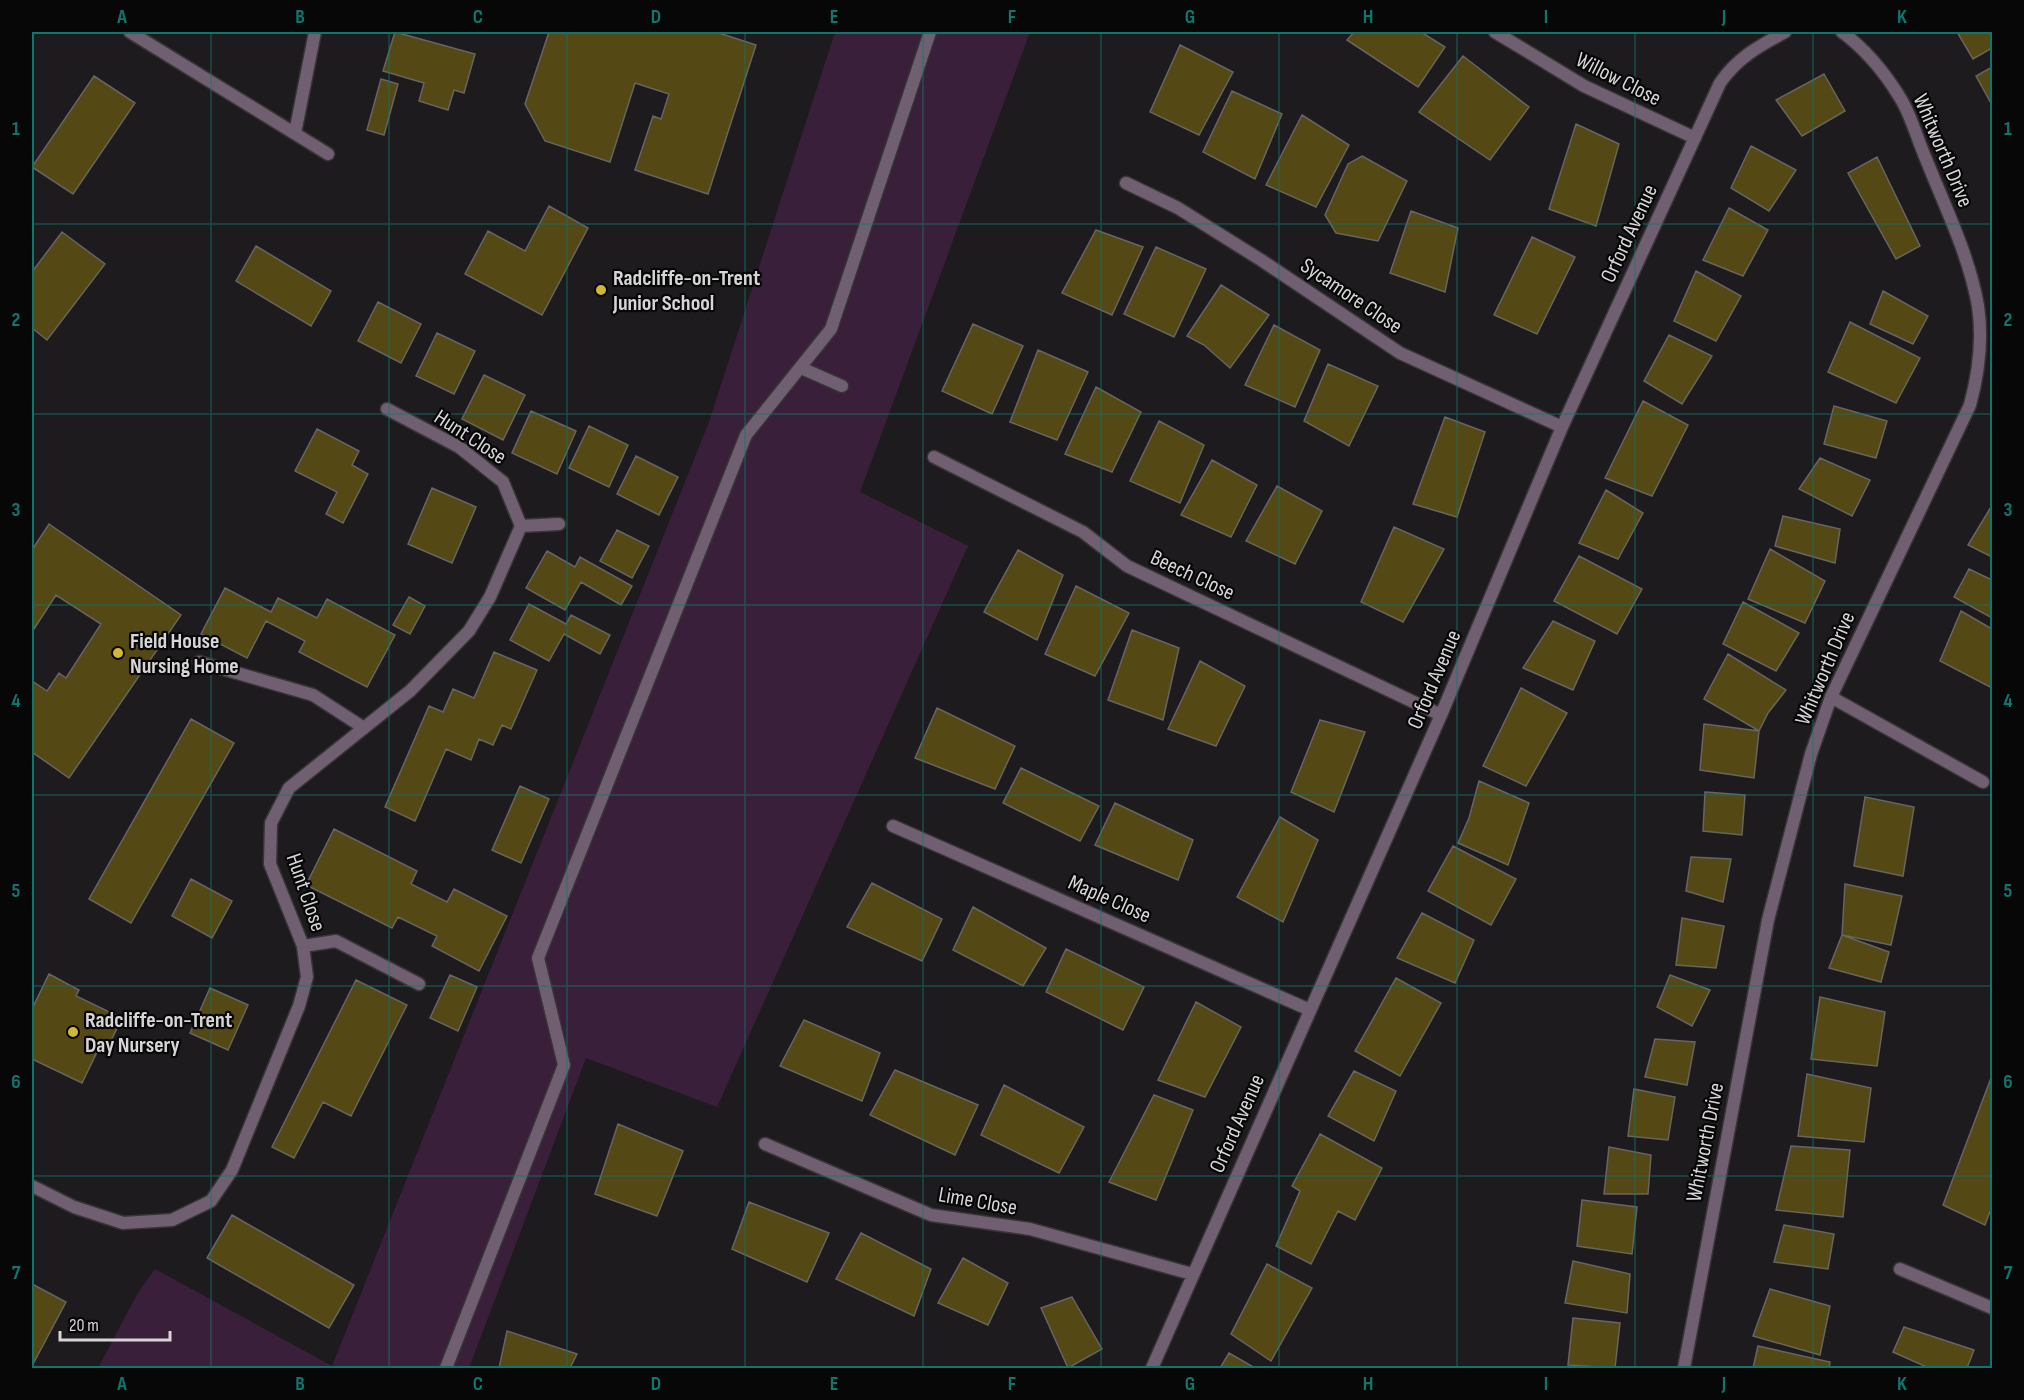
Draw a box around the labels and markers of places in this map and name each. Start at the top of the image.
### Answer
place label: Radcliffe-on-Trent Junior School [612,265,760,317]
marker: Radcliffe-on-Trent Junior School [594,283,608,297]
place label: Field House Nursing Home [130,628,239,680]
marker: Field House Nursing Home [111,646,125,660]
place label: Radcliffe-on-Trent Day Nursery [85,1007,232,1059]
marker: Radcliffe-on-Trent Day Nursery [66,1025,80,1039]

